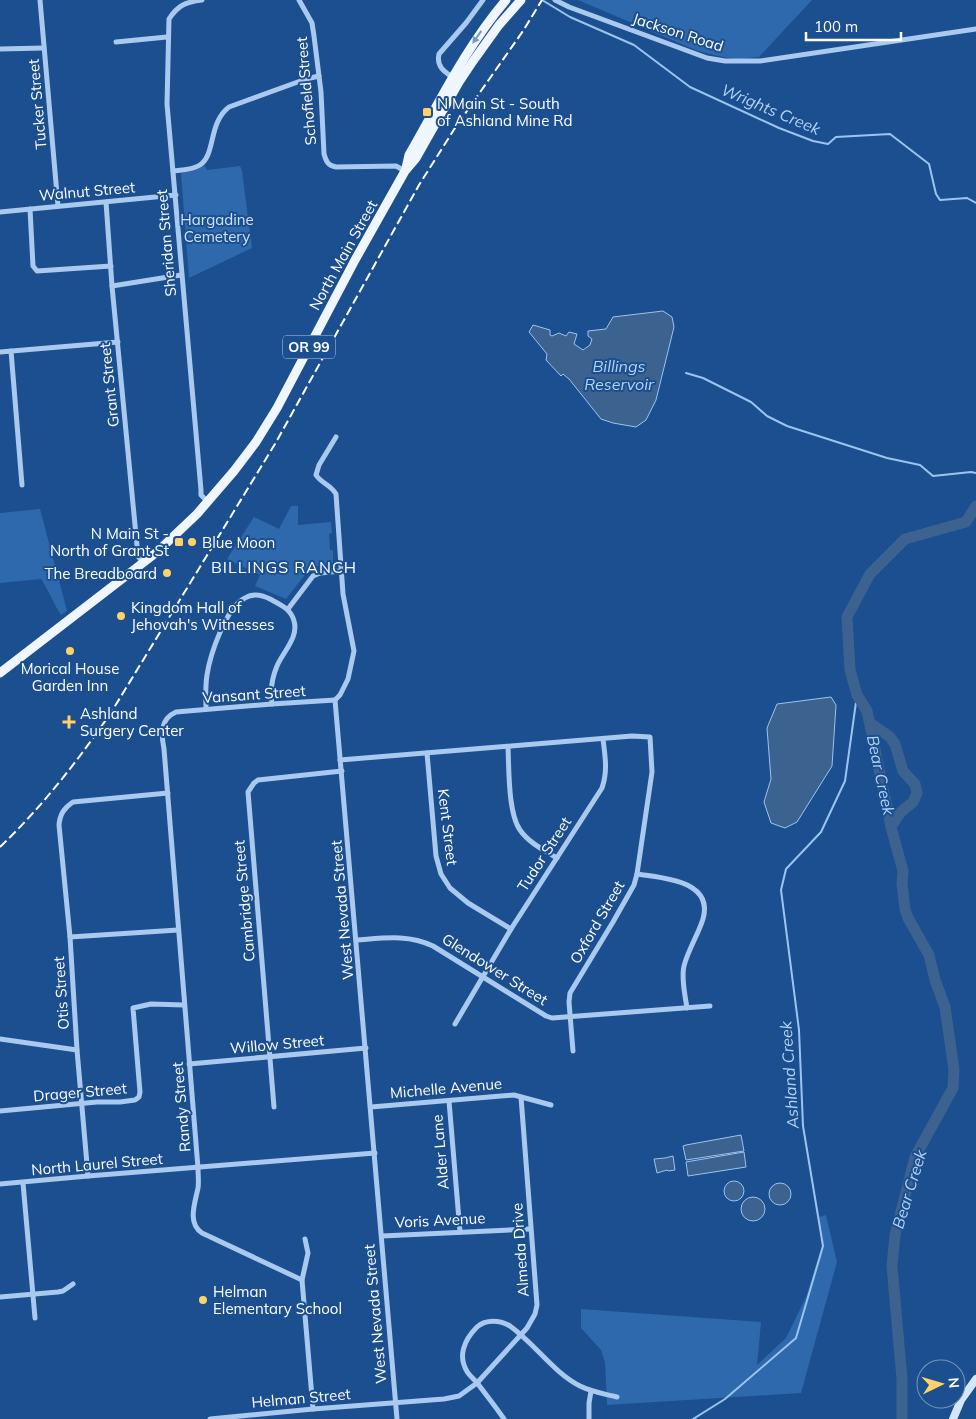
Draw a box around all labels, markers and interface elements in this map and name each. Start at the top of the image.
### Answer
street label: Jackson Road [630,8,726,56]
scale bar [806,10,901,42]
text: 100 m [814,17,858,36]
one-way arrow [472,30,482,44]
street label: Schofield Street [292,36,320,146]
street label: Tucker Street [24,58,50,150]
water label: Wrights Creek [719,79,824,139]
place label: N Main St - South of Ashland Mine Rd [437,94,572,130]
marker: N Main St - South of Ashland Mine Rd [421,106,433,118]
street label: Walnut Street [38,177,136,205]
street label: Sheridan Street [152,189,180,297]
street label: North Main Street [305,197,381,313]
park label: Hargadine Cemetery [180,210,254,246]
road number: OR 99 [283,336,335,358]
street label: Grant Street [95,342,123,428]
water label: Billings Reservoir [584,356,655,394]
place label: N Main St - North of Grant St [50,524,169,560]
place label: Blue Moon [202,533,275,552]
marker: N Main St - North of Grant St [173,536,185,548]
marker: Blue Moon [186,536,198,548]
district label: BILLINGS RANCH [211,557,357,577]
place label: The Breadboard [44,564,157,583]
marker: The Breadboard [161,567,173,579]
place label: Kingdom Hall of Jehovah's Witnesses [131,598,275,634]
marker: Kingdom Hall of Jehovah's Witnesses [115,610,127,622]
marker: Morical House Garden Inn [64,645,76,657]
place label: Morical House Garden Inn [21,659,119,695]
street label: Vansant Street [202,681,306,707]
place label: Ashland Surgery Center [80,704,184,740]
marker: Ashland Surgery Center [62,715,76,729]
water label: Bear Creek [863,733,899,818]
street label: Kent Street [434,788,462,866]
street label: Tudor Street [513,813,575,895]
street label: Cambridge Street [229,839,259,963]
street label: West Nevada Street [326,839,358,981]
street label: Oxford Street [566,877,628,967]
street label: Glendower Street [439,929,551,1009]
street label: Otis Street [49,956,73,1030]
water label: Ashland Creek [775,1020,803,1130]
street label: Willow Street [229,1030,325,1058]
street label: Randy Street [168,1061,194,1153]
street label: Michelle Avenue [389,1074,503,1102]
street label: Drager Street [33,1078,127,1106]
street label: Alder Lane [427,1114,453,1190]
water label: Bear Creek [888,1146,931,1231]
street label: North Laurel Street [30,1149,164,1179]
street label: Almeda Drive [507,1202,533,1298]
street label: Voris Avenue [394,1208,486,1232]
street label: West Nevada Street [359,1243,391,1385]
place label: Helman Elementary School [213,1282,342,1318]
marker: Helman Elementary School [197,1294,209,1306]
north arrow [916,1359,966,1409]
text: N [945,1377,963,1389]
street label: Helman Street [251,1384,351,1412]

